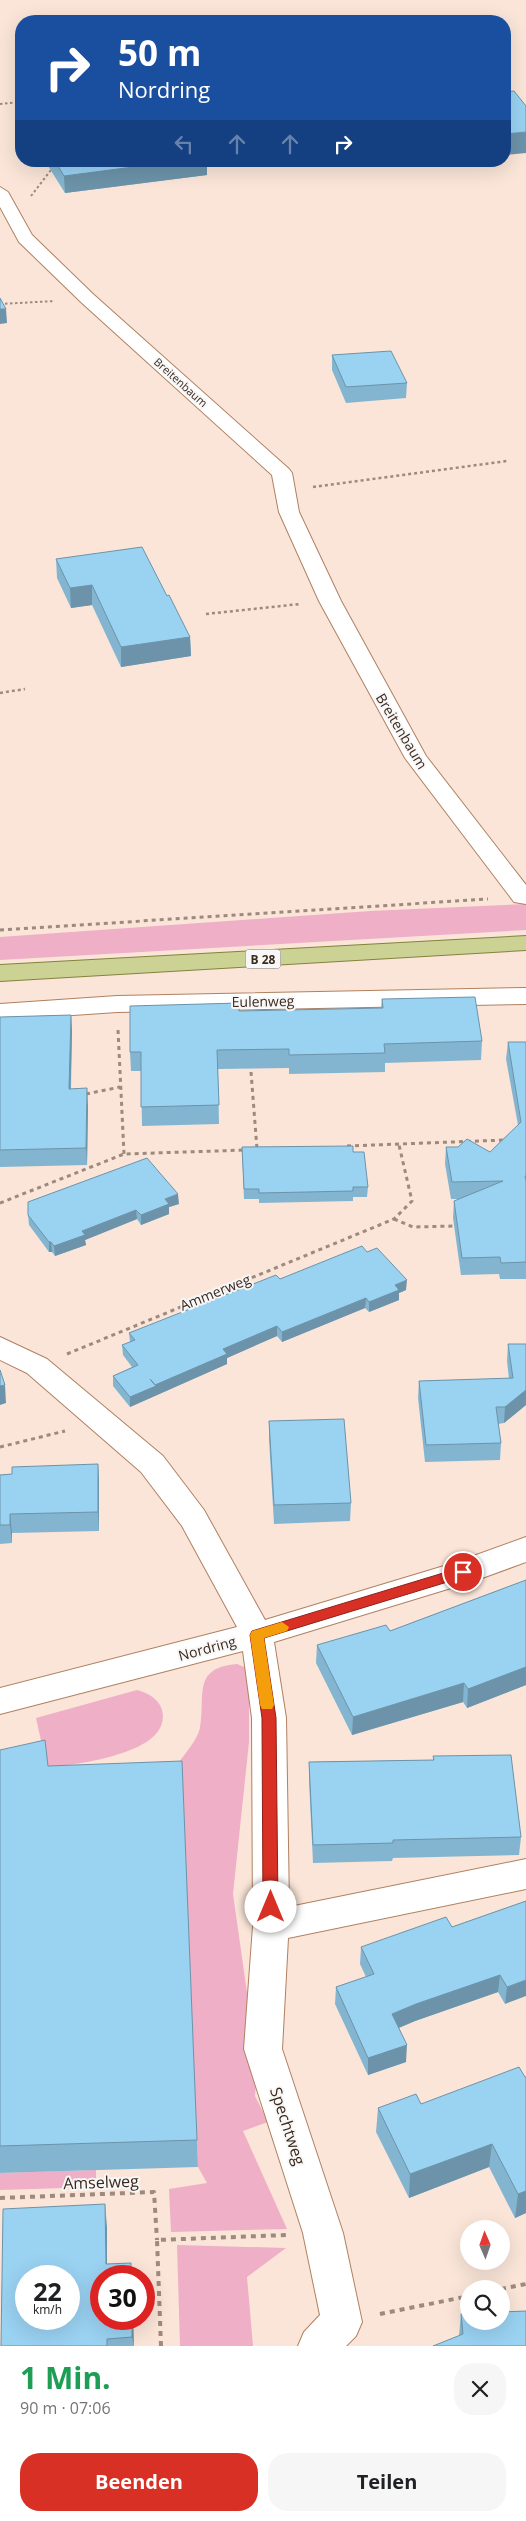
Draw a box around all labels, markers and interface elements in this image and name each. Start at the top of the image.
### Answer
text: 50 m [118,29,201,76]
icon: right [35,35,100,100]
text: Nordring [118,74,210,104]
icon: left [170,130,198,158]
icon: ahead [223,130,251,158]
icon: ahead [276,130,304,158]
icon: right [329,130,357,158]
street label: Breitenbaum [151,354,211,410]
street label: Breitenbaum [372,689,432,773]
road number: B 28 [246,950,280,969]
street label: Eulenweg [232,991,295,1011]
street label: Ammerweg [177,1269,254,1315]
pin [442,1551,484,1593]
icon: arrive [449,1558,477,1586]
street label: Nordring [176,1631,238,1665]
position arrow [244,1880,296,1932]
street label: Spechtweg [265,2084,311,2168]
street label: Amselweg [63,2170,139,2194]
north arrow [460,2220,510,2270]
map controls [460,2220,510,2330]
speed limit sign: 30 [90,2265,155,2330]
text: 22 [33,2274,62,2308]
button: search [460,2280,510,2330]
text: km/h [33,2301,62,2318]
text: 1 Min. [20,2357,111,2398]
button: close [454,2363,506,2415]
text: 90 m · 07:06 [20,2397,111,2419]
button: Beenden [20,2453,258,2511]
button: Teilen [268,2453,506,2511]

